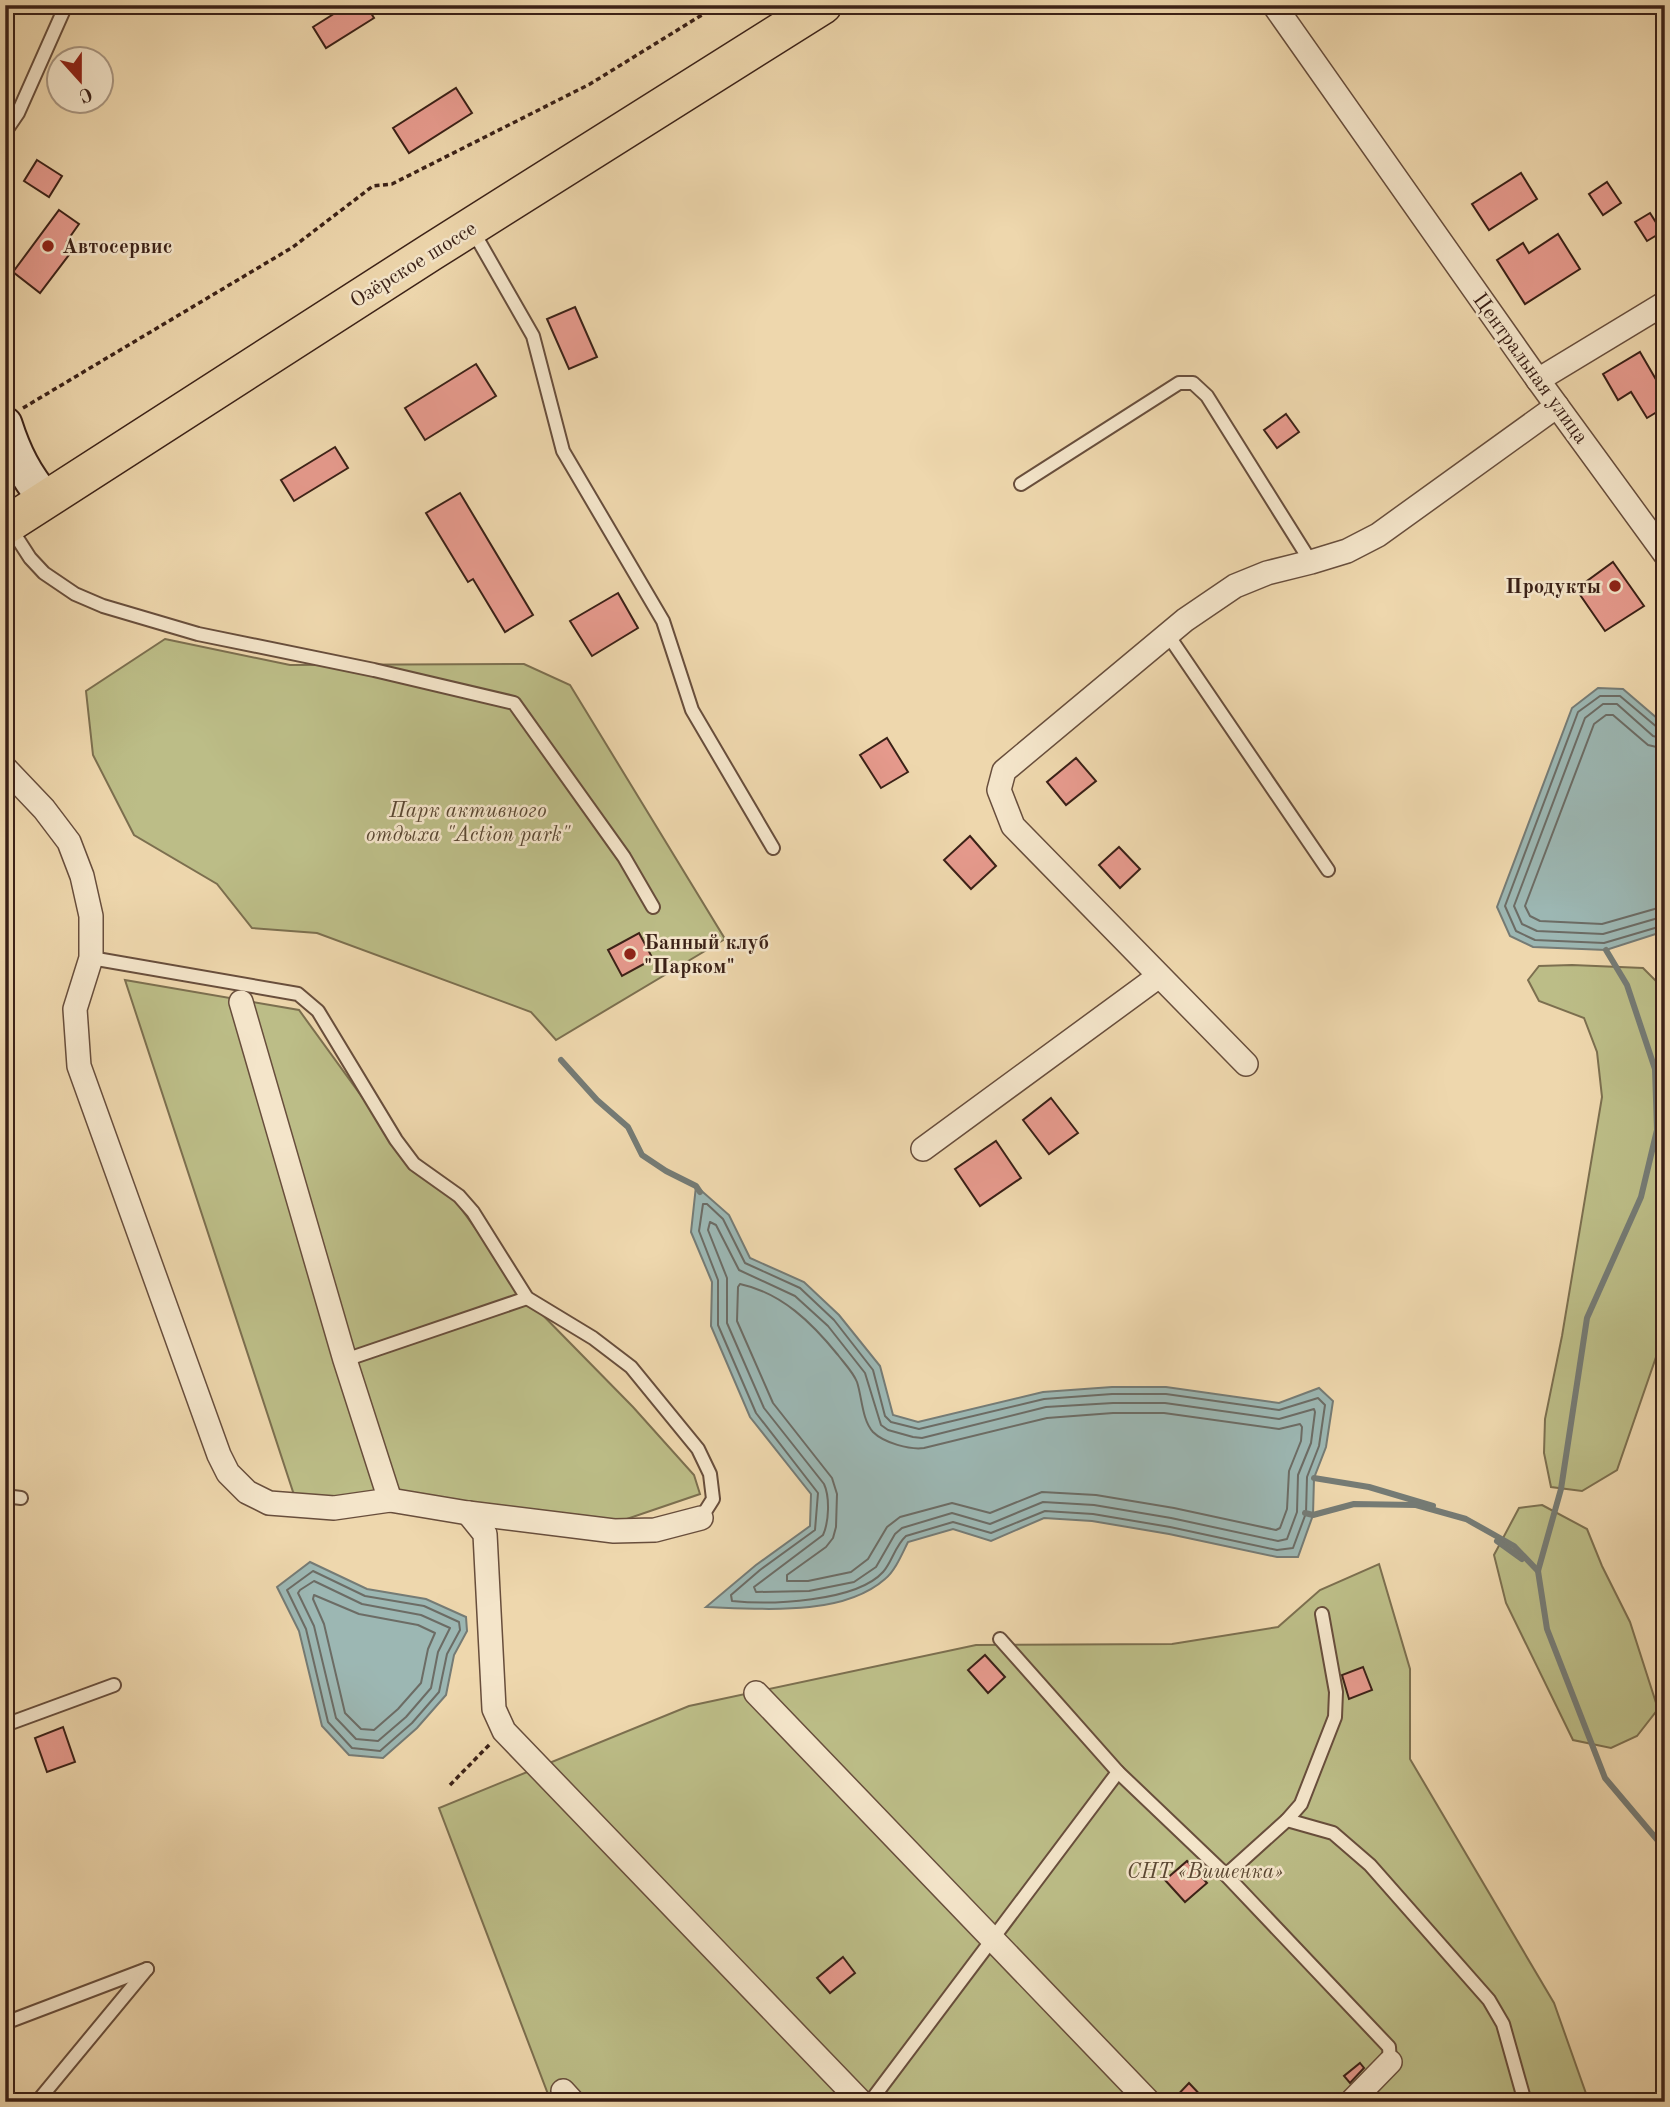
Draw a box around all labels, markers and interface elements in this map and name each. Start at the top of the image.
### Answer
north arrow [46,46,116,116]
text: С [76,82,94,105]
street label: Озёрское шоссе [347,218,481,312]
place label: Автосервис [62,237,173,258]
marker: Автосервис [40,238,56,254]
street label: Центральная улица [1468,290,1591,448]
place label: Продукты [1505,577,1601,598]
marker: Продукты [1607,578,1623,594]
park label: Парк активного отдыха "Action park" [366,801,571,846]
place label: Банный клуб "Парком" [644,933,769,978]
marker: Банный клуб "Парком" [622,946,638,962]
park label: СНТ «Вишенка» [1127,1862,1283,1883]

